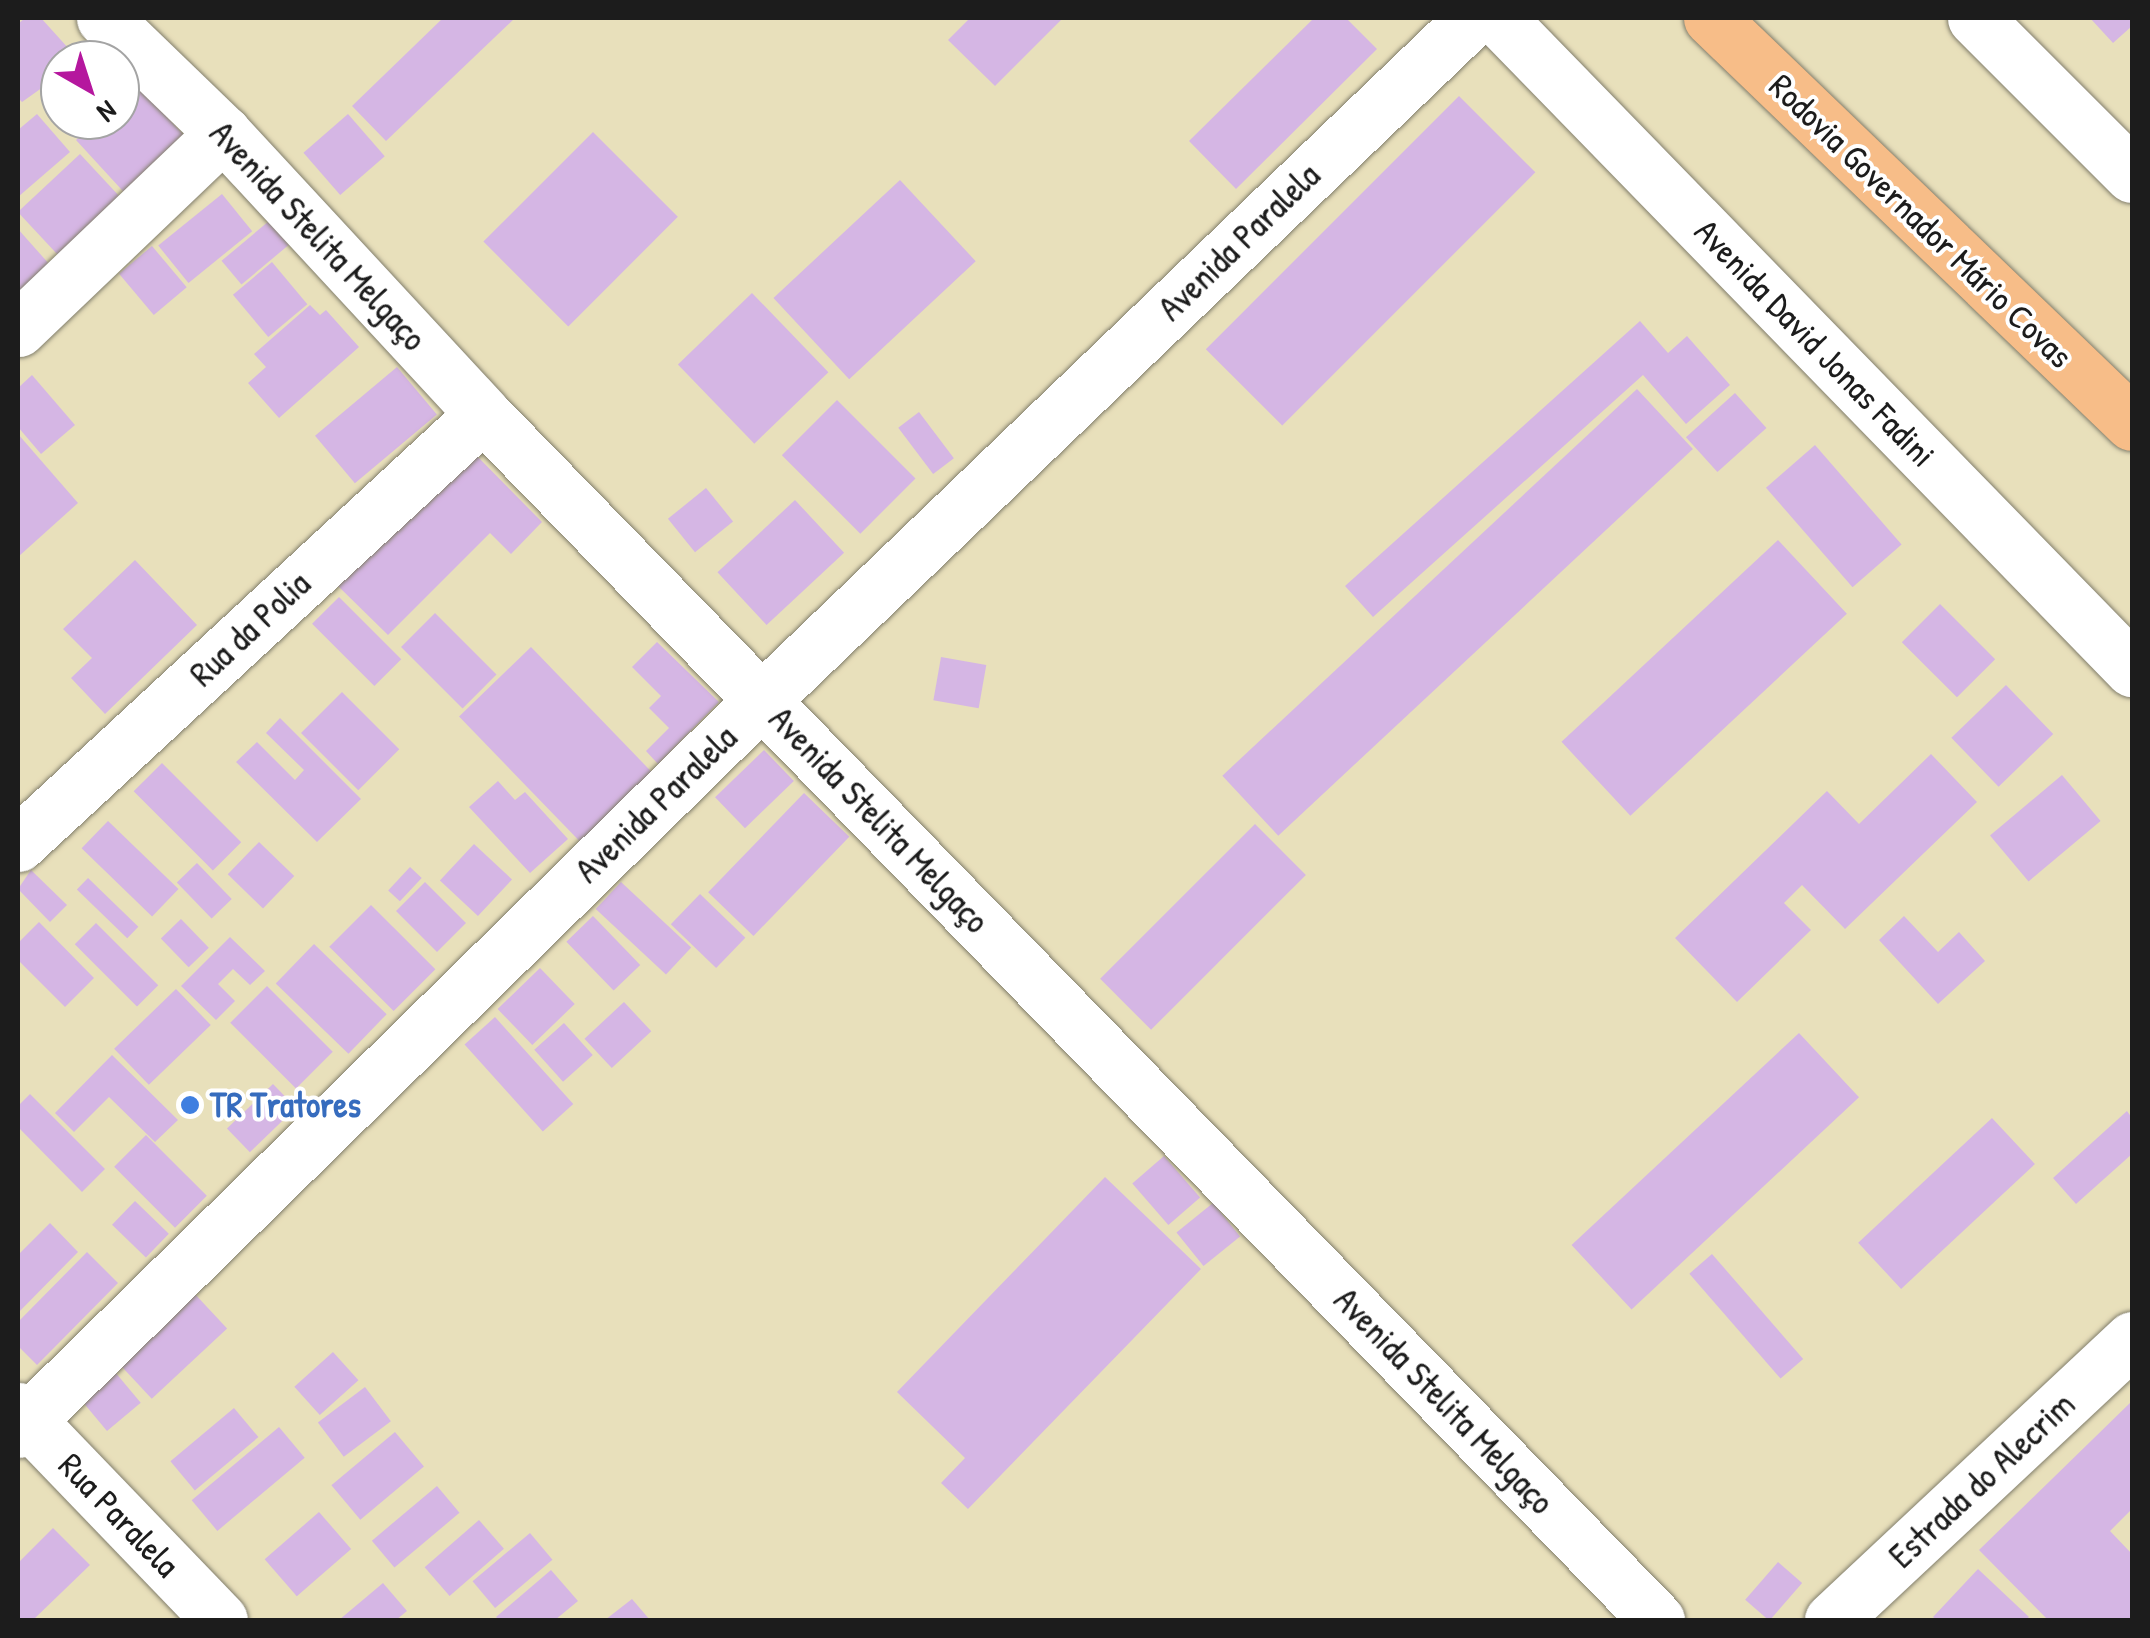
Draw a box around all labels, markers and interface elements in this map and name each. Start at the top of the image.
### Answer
north arrow [40,40,140,140]
street label: Rodovia Governador Mário Covas [1761,65,2081,377]
text: N [90,92,125,131]
street label: Avenida Stelita Melgaço [201,113,435,359]
street label: Avenida Paralela [1150,155,1328,329]
street label: Avenida David Jonas Fadini [1686,210,1944,476]
street label: Rua da Polia [181,563,319,695]
street label: Avenida Stelita Melgaço [760,698,998,942]
street label: Avenida Paralela [567,717,745,891]
place label: TR Tratores [210,1084,361,1126]
marker: TR Tratores [179,1094,201,1116]
street label: Avenida Stelita Melgaço [1325,1279,1563,1523]
street label: Estrada do Alecrim [1880,1383,2084,1577]
street label: Rua Paralela [50,1444,188,1586]

